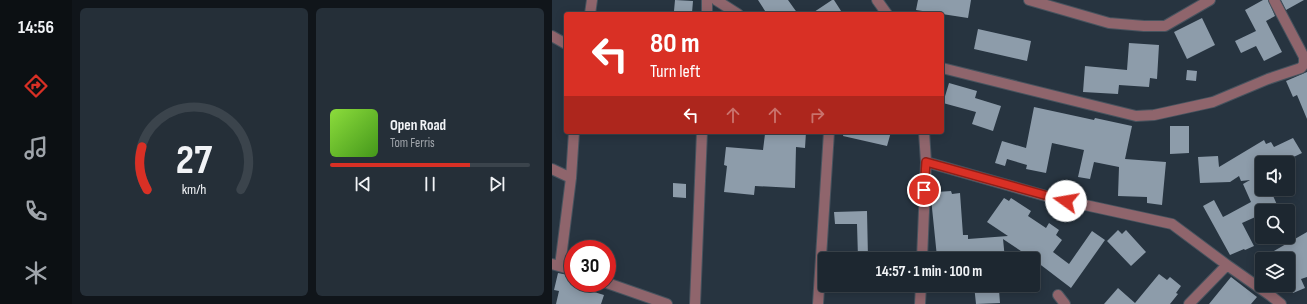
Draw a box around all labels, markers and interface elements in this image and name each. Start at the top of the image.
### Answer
text: 14:56 [18,17,54,38]
text: 80 m [650,27,699,60]
icon: left [584,28,636,80]
text: Turn left [650,61,701,82]
icon: directions [22,72,50,100]
icon: left [680,104,702,126]
icon: ahead [722,104,744,126]
icon: ahead [764,104,786,126]
icon: right [806,104,828,126]
text: Open Road [390,116,446,135]
icon: music [22,134,50,162]
text: Tom Ferris [390,135,435,151]
text: 27 [176,136,213,185]
map controls [1255,156,1295,292]
button: sound [1255,156,1295,196]
icon: previous [352,173,374,195]
icon: pause [419,173,441,195]
icon: next [486,173,508,195]
pin [907,173,941,207]
icon: arrive [913,179,935,201]
position arrow [1045,180,1087,222]
text: km/h [182,181,206,198]
icon: phone [22,197,50,225]
button: search [1255,204,1295,244]
speed limit sign: 30 [564,240,616,292]
button: layers [1255,252,1295,292]
icon: climate [22,259,50,287]
text: 14:57 · 1 min · 100 m [876,262,982,281]

